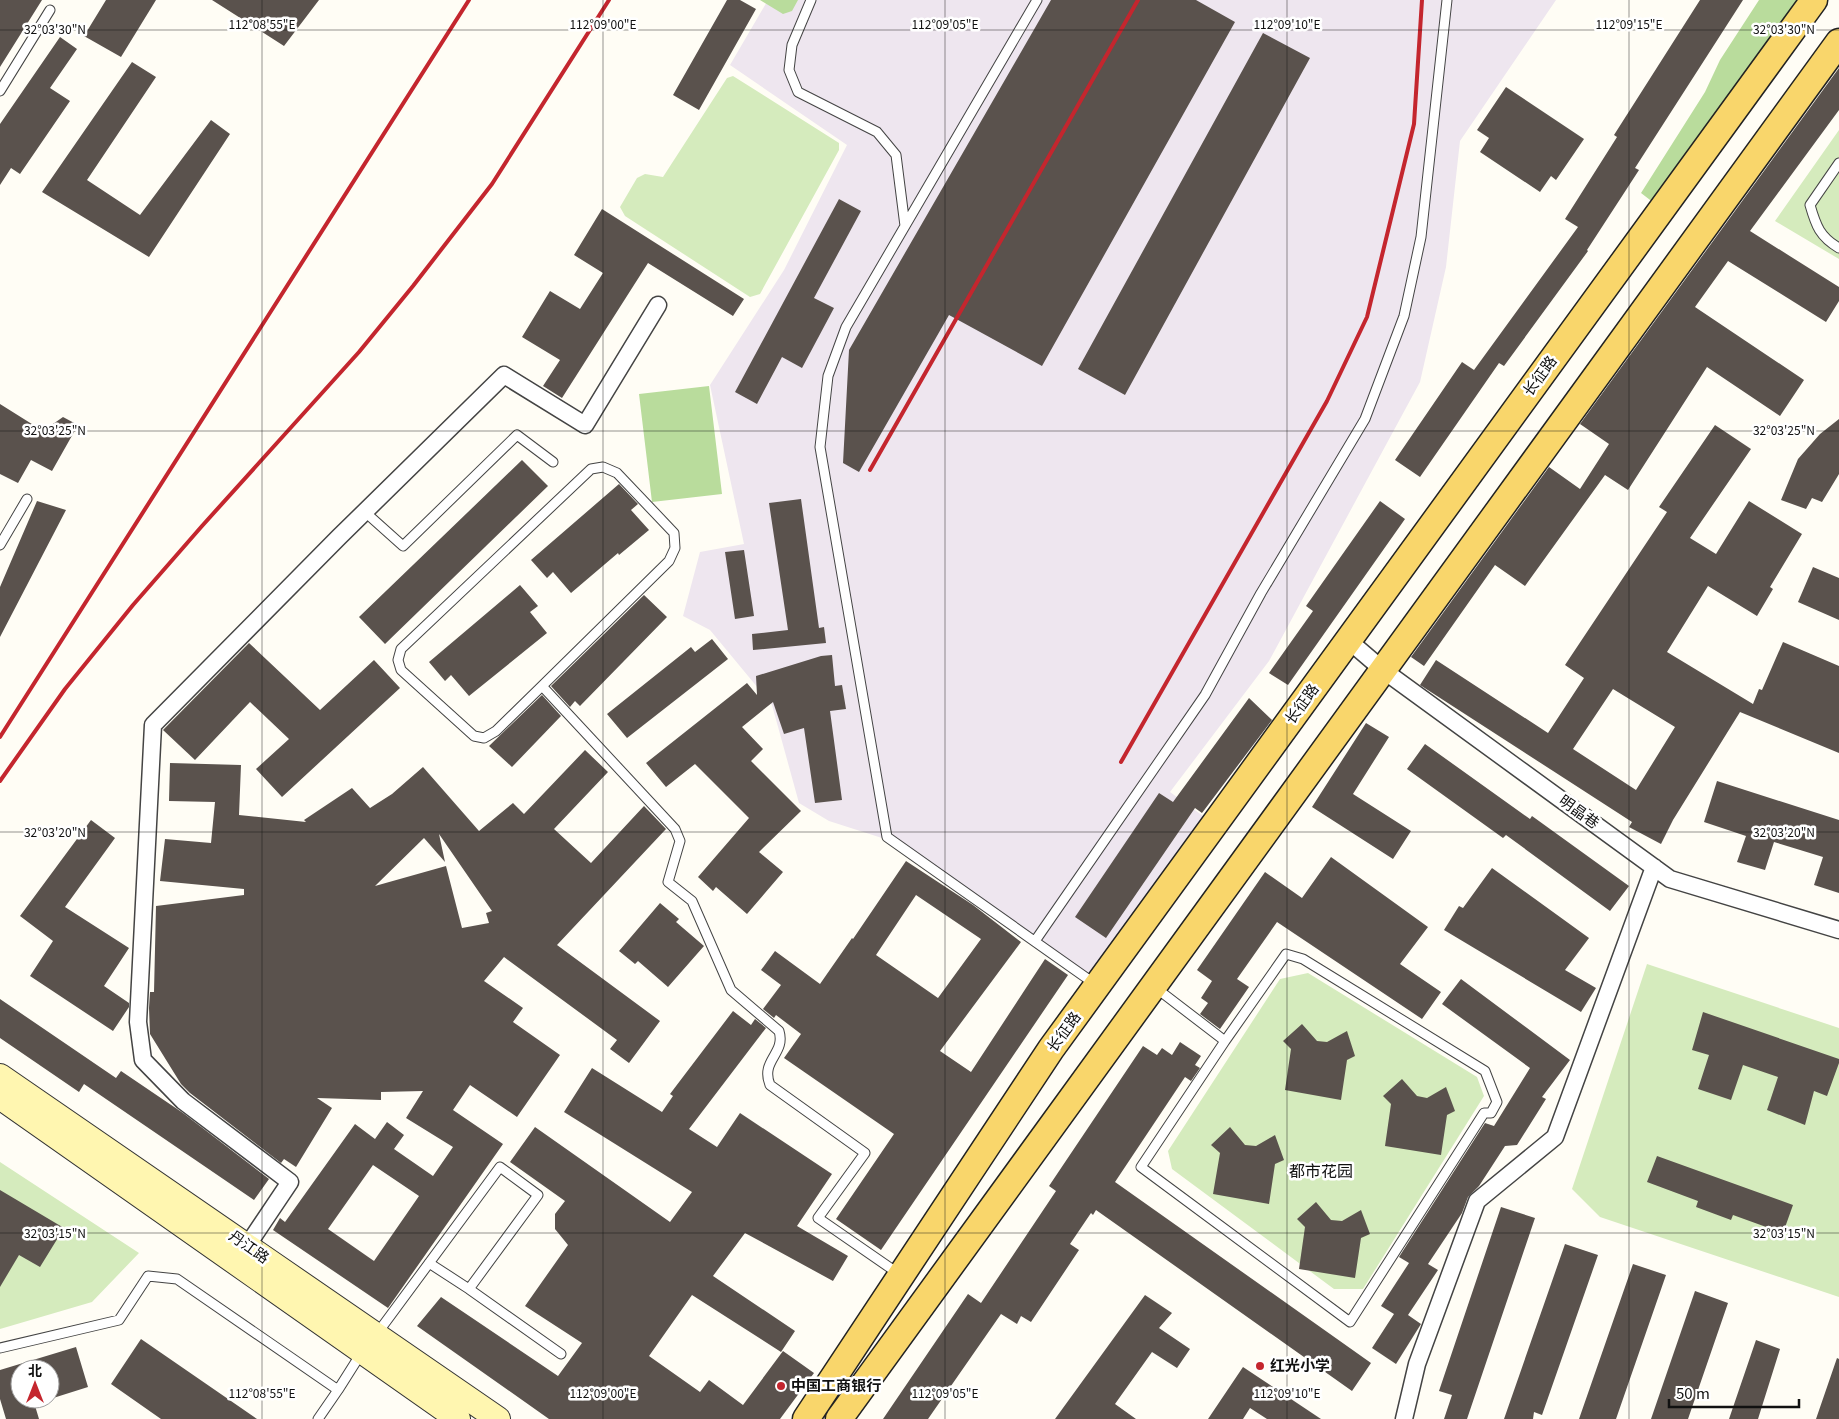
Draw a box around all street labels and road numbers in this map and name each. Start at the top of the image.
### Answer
street label: 长征路 [1517,351,1561,399]
street label: 长征路 [1279,679,1323,727]
street label: 明晶巷 [1556,789,1604,833]
street label: 长征路 [1041,1007,1085,1055]
street label: 丹江路 [225,1224,274,1267]

